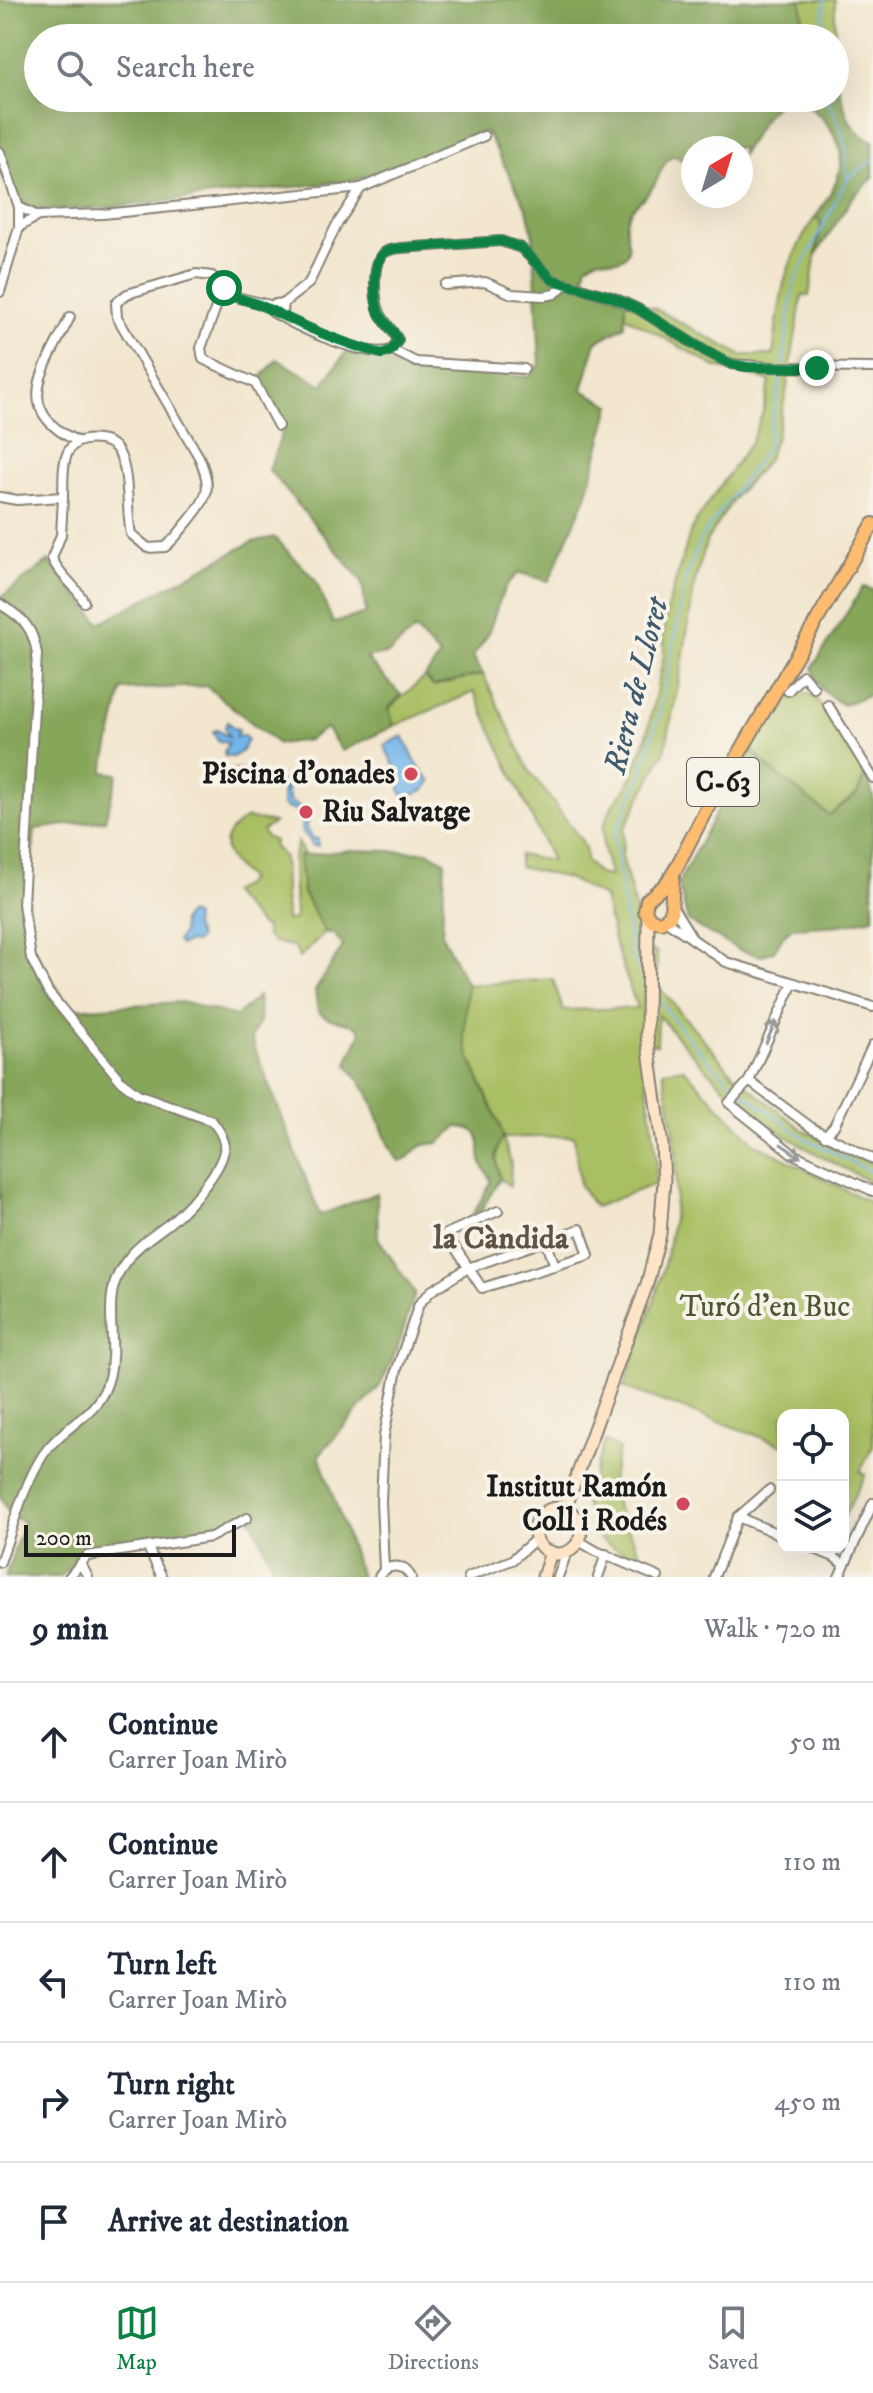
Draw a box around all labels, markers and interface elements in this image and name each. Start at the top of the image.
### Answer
search box [24,24,849,112]
icon: search [52,46,96,90]
text: Search here [116,50,255,87]
north arrow [681,136,753,208]
route start [206,270,242,306]
route end [799,350,835,386]
water label: Riera de Lloret [596,592,679,779]
place label: Piscina d'onades [202,756,395,793]
road number: C-63 [687,758,759,806]
marker: Piscina d'onades [402,765,420,783]
place label: Riu Salvatge [322,794,471,831]
marker: Riu Salvatge [297,803,315,821]
one-way arrow [765,1020,780,1045]
one-way arrow [780,1143,802,1159]
district label: la Càndida [432,1219,569,1259]
park label: Turó d'en Buc [680,1289,850,1326]
map controls [777,1409,849,1553]
button: locate [777,1409,849,1481]
place label: Institut Ramón Coll i Rodés [486,1469,667,1540]
button: layers [777,1481,849,1553]
marker: Institut Ramón Coll i Rodés [674,1495,692,1513]
scale bar [24,1521,236,1557]
text: 200 m [36,1525,92,1552]
text: 9 min [32,1608,108,1650]
text: Walk · 720 m [704,1613,841,1646]
text: Continue [108,1707,218,1744]
icon: ahead [32,1720,76,1764]
text: 50 m [789,1726,841,1759]
text: Carrer Joan Mirò [108,1744,287,1777]
text: Continue [108,1827,218,1864]
icon: ahead [32,1840,76,1884]
text: 110 m [783,1846,841,1879]
text: Carrer Joan Mirò [108,1864,287,1897]
text: Turn left [108,1947,217,1984]
icon: left [32,1960,76,2004]
text: 110 m [783,1966,841,1999]
text: Carrer Joan Mirò [108,1984,287,2017]
text: Turn right [108,2067,235,2104]
icon: right [32,2080,76,2124]
text: 450 m [774,2086,841,2119]
text: Carrer Joan Mirò [108,2104,287,2137]
icon: arrive [32,2200,76,2244]
text: Arrive at destination [108,2204,349,2241]
tab: Map [115,2301,159,2376]
tab: Directions [388,2301,479,2376]
tab: Saved [708,2301,758,2376]

